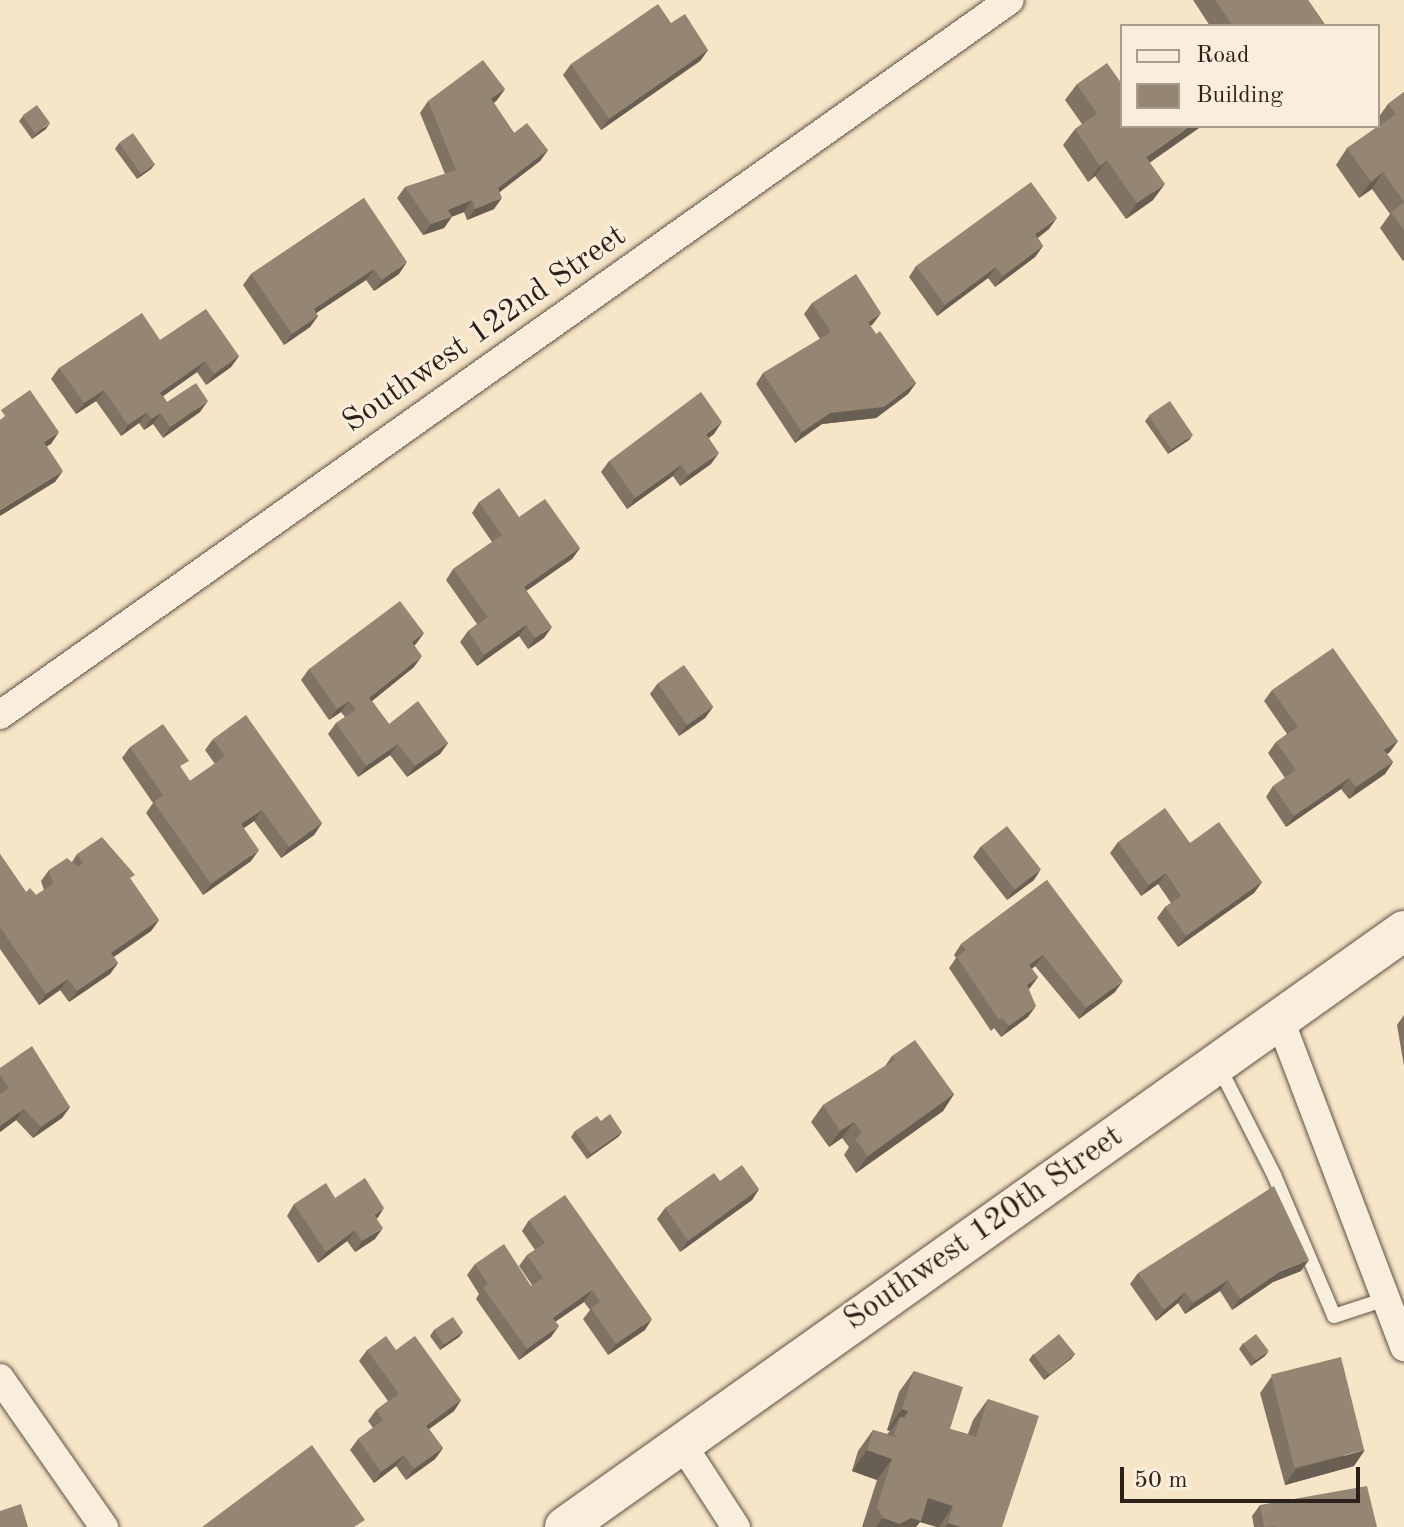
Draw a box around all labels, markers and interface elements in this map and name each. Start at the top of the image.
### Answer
legend [1120,24,1380,128]
text: Road [1196,44,1249,68]
text: Building [1196,84,1283,108]
street label: Southwest 122nd Street [336,218,634,442]
street label: Southwest 120th Street [837,1118,1131,1340]
scale bar [1124,1451,1364,1501]
text: 50 m [1134,1469,1188,1493]

